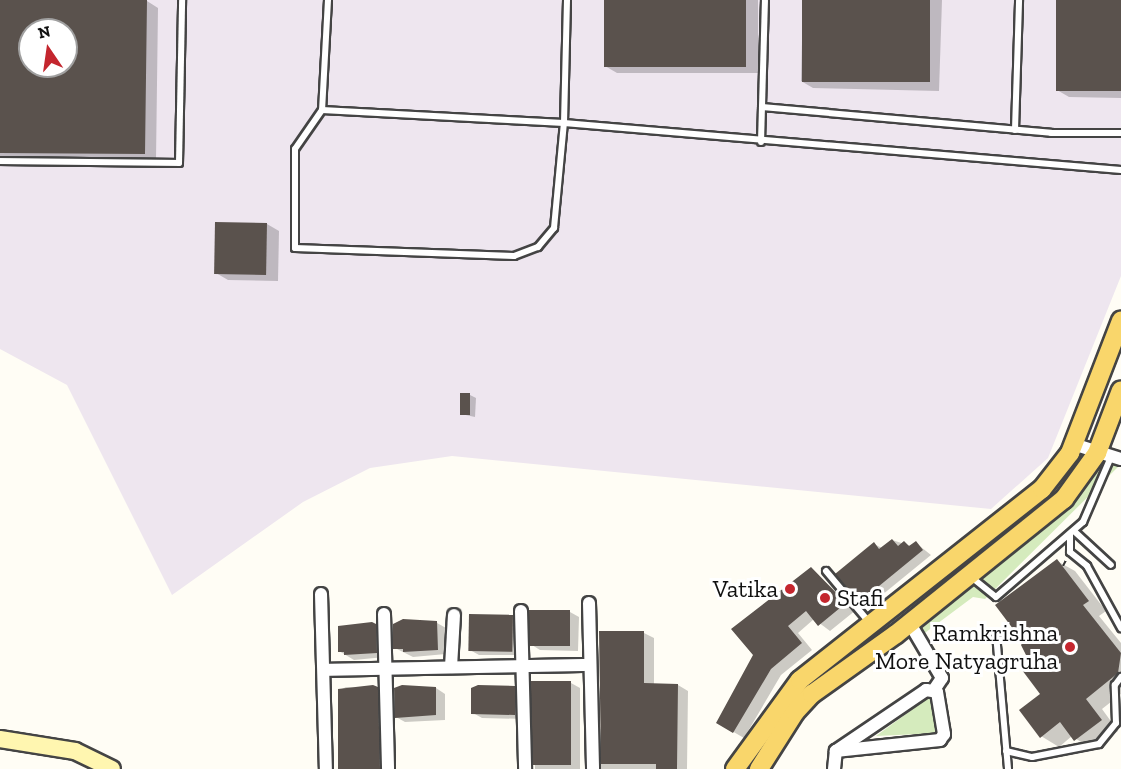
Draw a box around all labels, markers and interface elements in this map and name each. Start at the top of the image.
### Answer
north arrow [18,18,78,78]
text: N [36,21,52,43]
place label: Vatika [713,575,778,603]
marker: Vatika [783,582,797,596]
place label: Stafi [837,584,884,612]
marker: Stafi [818,591,832,605]
place label: Ramkrishna More Natyagruha [875,619,1058,675]
marker: Ramkrishna More Natyagruha [1063,640,1077,654]

